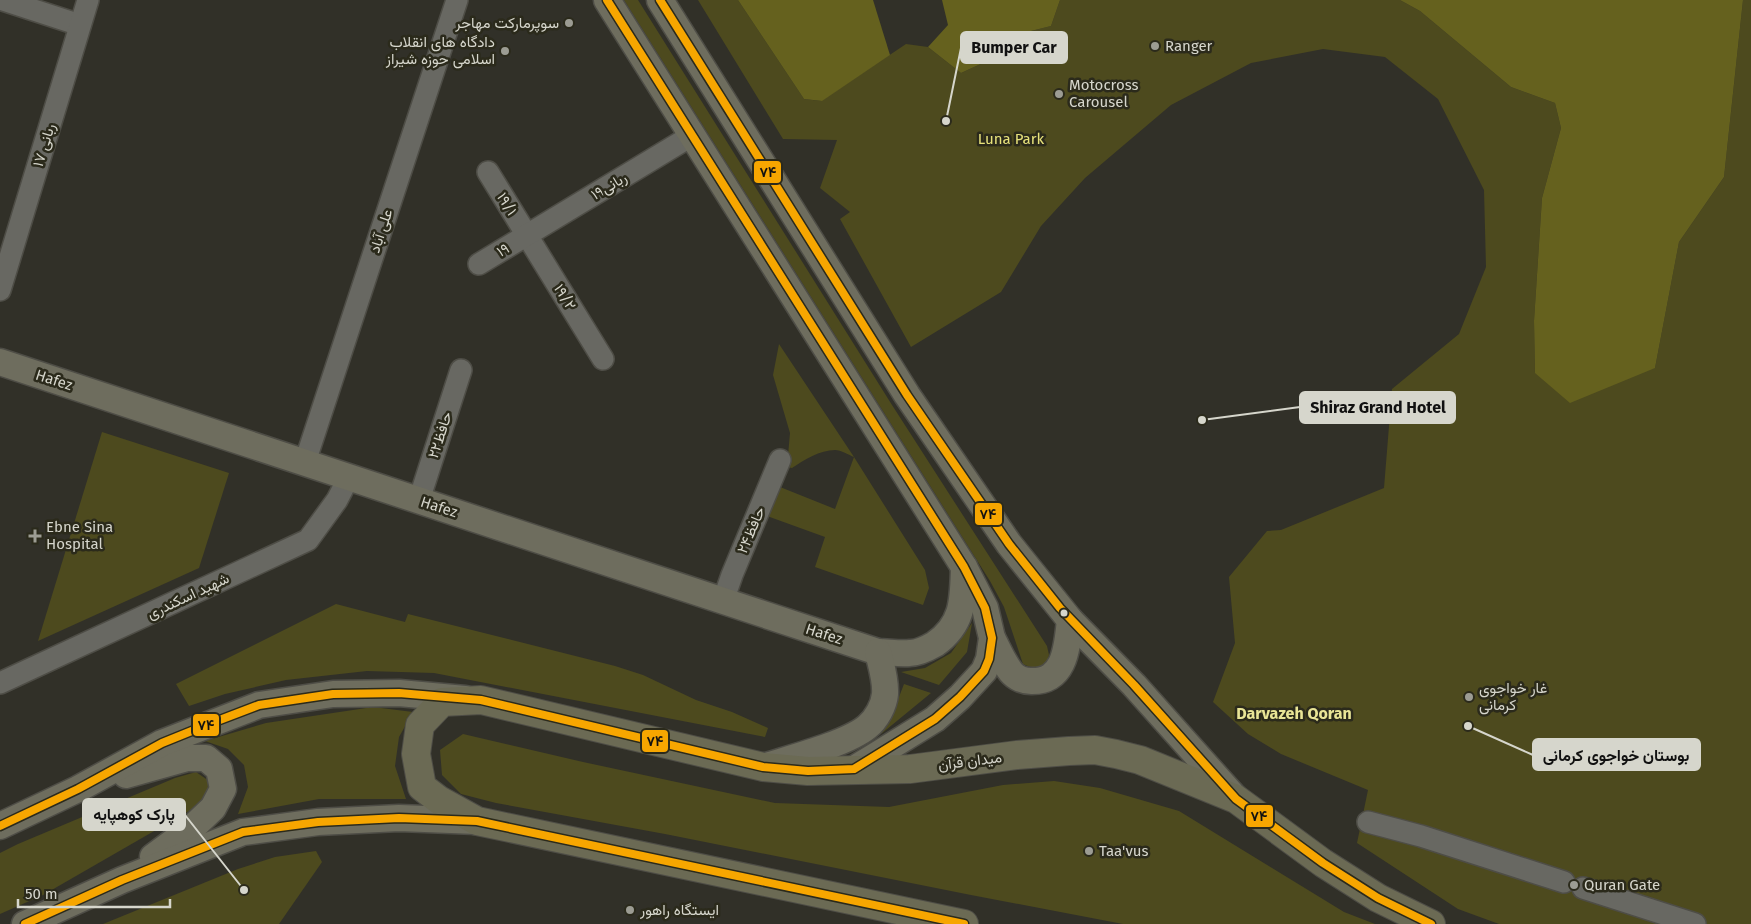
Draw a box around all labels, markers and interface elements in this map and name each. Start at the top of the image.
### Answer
place label: سوپرمارکت مهاجر [454,14,559,33]
marker: سوپرمارکت مهاجر [563,17,575,29]
callout: Bumper Car [961,32,1067,63]
place label: دادگاه های انقلاب اسلامی حوزه شیراز [385,33,495,69]
place label: Ranger [1165,37,1213,55]
text: Bumper Car [971,38,1057,57]
marker: Ranger [1149,40,1161,52]
marker: دادگاه های انقلاب اسلامی حوزه شیراز [499,45,511,57]
place label: Motocross Carousel [1069,76,1139,111]
marker: Motocross Carousel [1053,88,1065,100]
street label: ربانی ۱۷ [29,121,60,169]
park label: Luna Park [978,130,1045,148]
line badge: ۷۴ [753,160,782,184]
text: ۷۴ [760,164,776,181]
street label: ربانی۱۹ [588,168,631,205]
street label: ۱۹/۱ [493,189,521,219]
street label: علی آباد [365,207,398,256]
street label: ۱۹ [493,239,513,261]
street label: ۱۹/۲ [550,281,580,313]
street label: Hafez [33,366,75,395]
callout: Shiraz Grand Hotel [1300,392,1455,423]
text: Shiraz Grand Hotel [1310,398,1446,417]
street label: حافظ۲۲ [424,409,456,461]
street label: Hafez [418,493,460,522]
line badge: ۷۴ [974,502,1003,526]
street label: حافظ۲۴ [733,504,769,556]
text: ۷۴ [980,506,996,523]
place label: Ebne Sina Hospital [46,518,113,553]
marker: Ebne Sina Hospital [28,529,42,543]
street label: شهید اسکندری [144,569,232,624]
unlabelled marker [1059,608,1069,618]
street label: Hafez [803,620,845,649]
place label: غار خواجوی کرمانی [1479,679,1548,715]
marker: غار خواجوی کرمانی [1463,691,1475,703]
district label: Darvazeh Qoran [1236,704,1352,723]
line badge: ۷۴ [192,713,220,737]
text: ۷۴ [198,717,214,734]
line badge: ۷۴ [641,729,669,753]
text: ۷۴ [647,733,663,750]
callout: بوستان خواجوی کرمانی [1533,739,1700,770]
text: بوستان خواجوی کرمانی [1543,746,1689,766]
street label: میدان قرآن [937,748,1003,774]
callout: پارک کوهپایه [83,799,185,830]
line badge: ۷۴ [1245,804,1274,828]
text: پارک کوهپایه [93,805,175,826]
text: ۷۴ [1251,808,1267,825]
place label: Taa'vus [1099,842,1149,860]
marker: Taa'vus [1083,845,1095,857]
scale bar [18,876,170,908]
place label: Quran Gate [1584,876,1660,894]
marker: Quran Gate [1568,879,1580,891]
text: 50 m [25,885,58,903]
place label: ایستگاه راهور [639,901,719,919]
marker: ایستگاه راهور [624,904,636,916]

